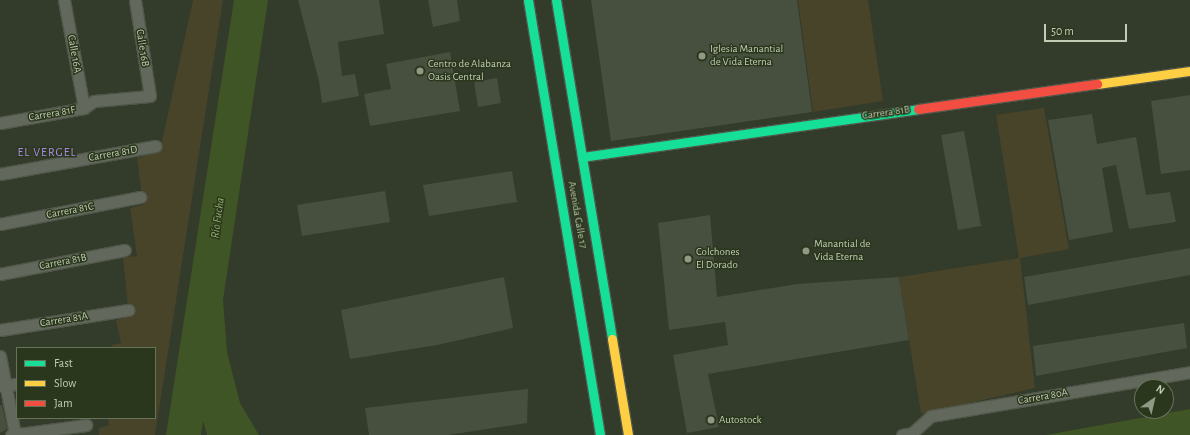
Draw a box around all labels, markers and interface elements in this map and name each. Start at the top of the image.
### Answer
scale bar [1046,16,1129,42]
text: 50 m [1051,25,1074,37]
street label: Calle 16B [133,28,151,68]
street label: Calle 16A [64,34,84,74]
place label: Iglesia Manantial de Vida Eterna [710,43,783,69]
marker: Iglesia Manantial de Vida Eterna [697,51,707,61]
place label: Centro de Alabanza Oasis Central [428,58,511,84]
marker: Centro de Alabanza Oasis Central [415,66,425,76]
street label: Carrera 81F [28,103,76,125]
street label: Carrera 81B [861,103,911,123]
street label: Carrera 81D [88,143,138,165]
district label: EL VERGEL [18,146,76,160]
street label: Avenida Calle 17 [565,180,589,250]
water label: Río Fucha [208,197,228,239]
street label: Carrera 81C [45,200,95,222]
place label: Manantial de Vida Eterna [814,238,870,264]
place label: Colchones El Dorado [696,246,740,272]
marker: Manantial de Vida Eterna [801,246,811,256]
street label: Carrera 81B [38,251,88,273]
marker: Colchones El Dorado [683,254,693,264]
street label: Carrera 81A [39,310,89,330]
legend [16,347,156,419]
text: Fast [54,357,73,369]
text: Slow [54,377,76,389]
north arrow [1134,379,1174,419]
text: N [1154,383,1167,396]
street label: Carrera 80A [1017,386,1069,408]
text: Jam [54,397,73,409]
place label: Autostock [719,413,762,427]
marker: Autostock [706,415,716,425]

